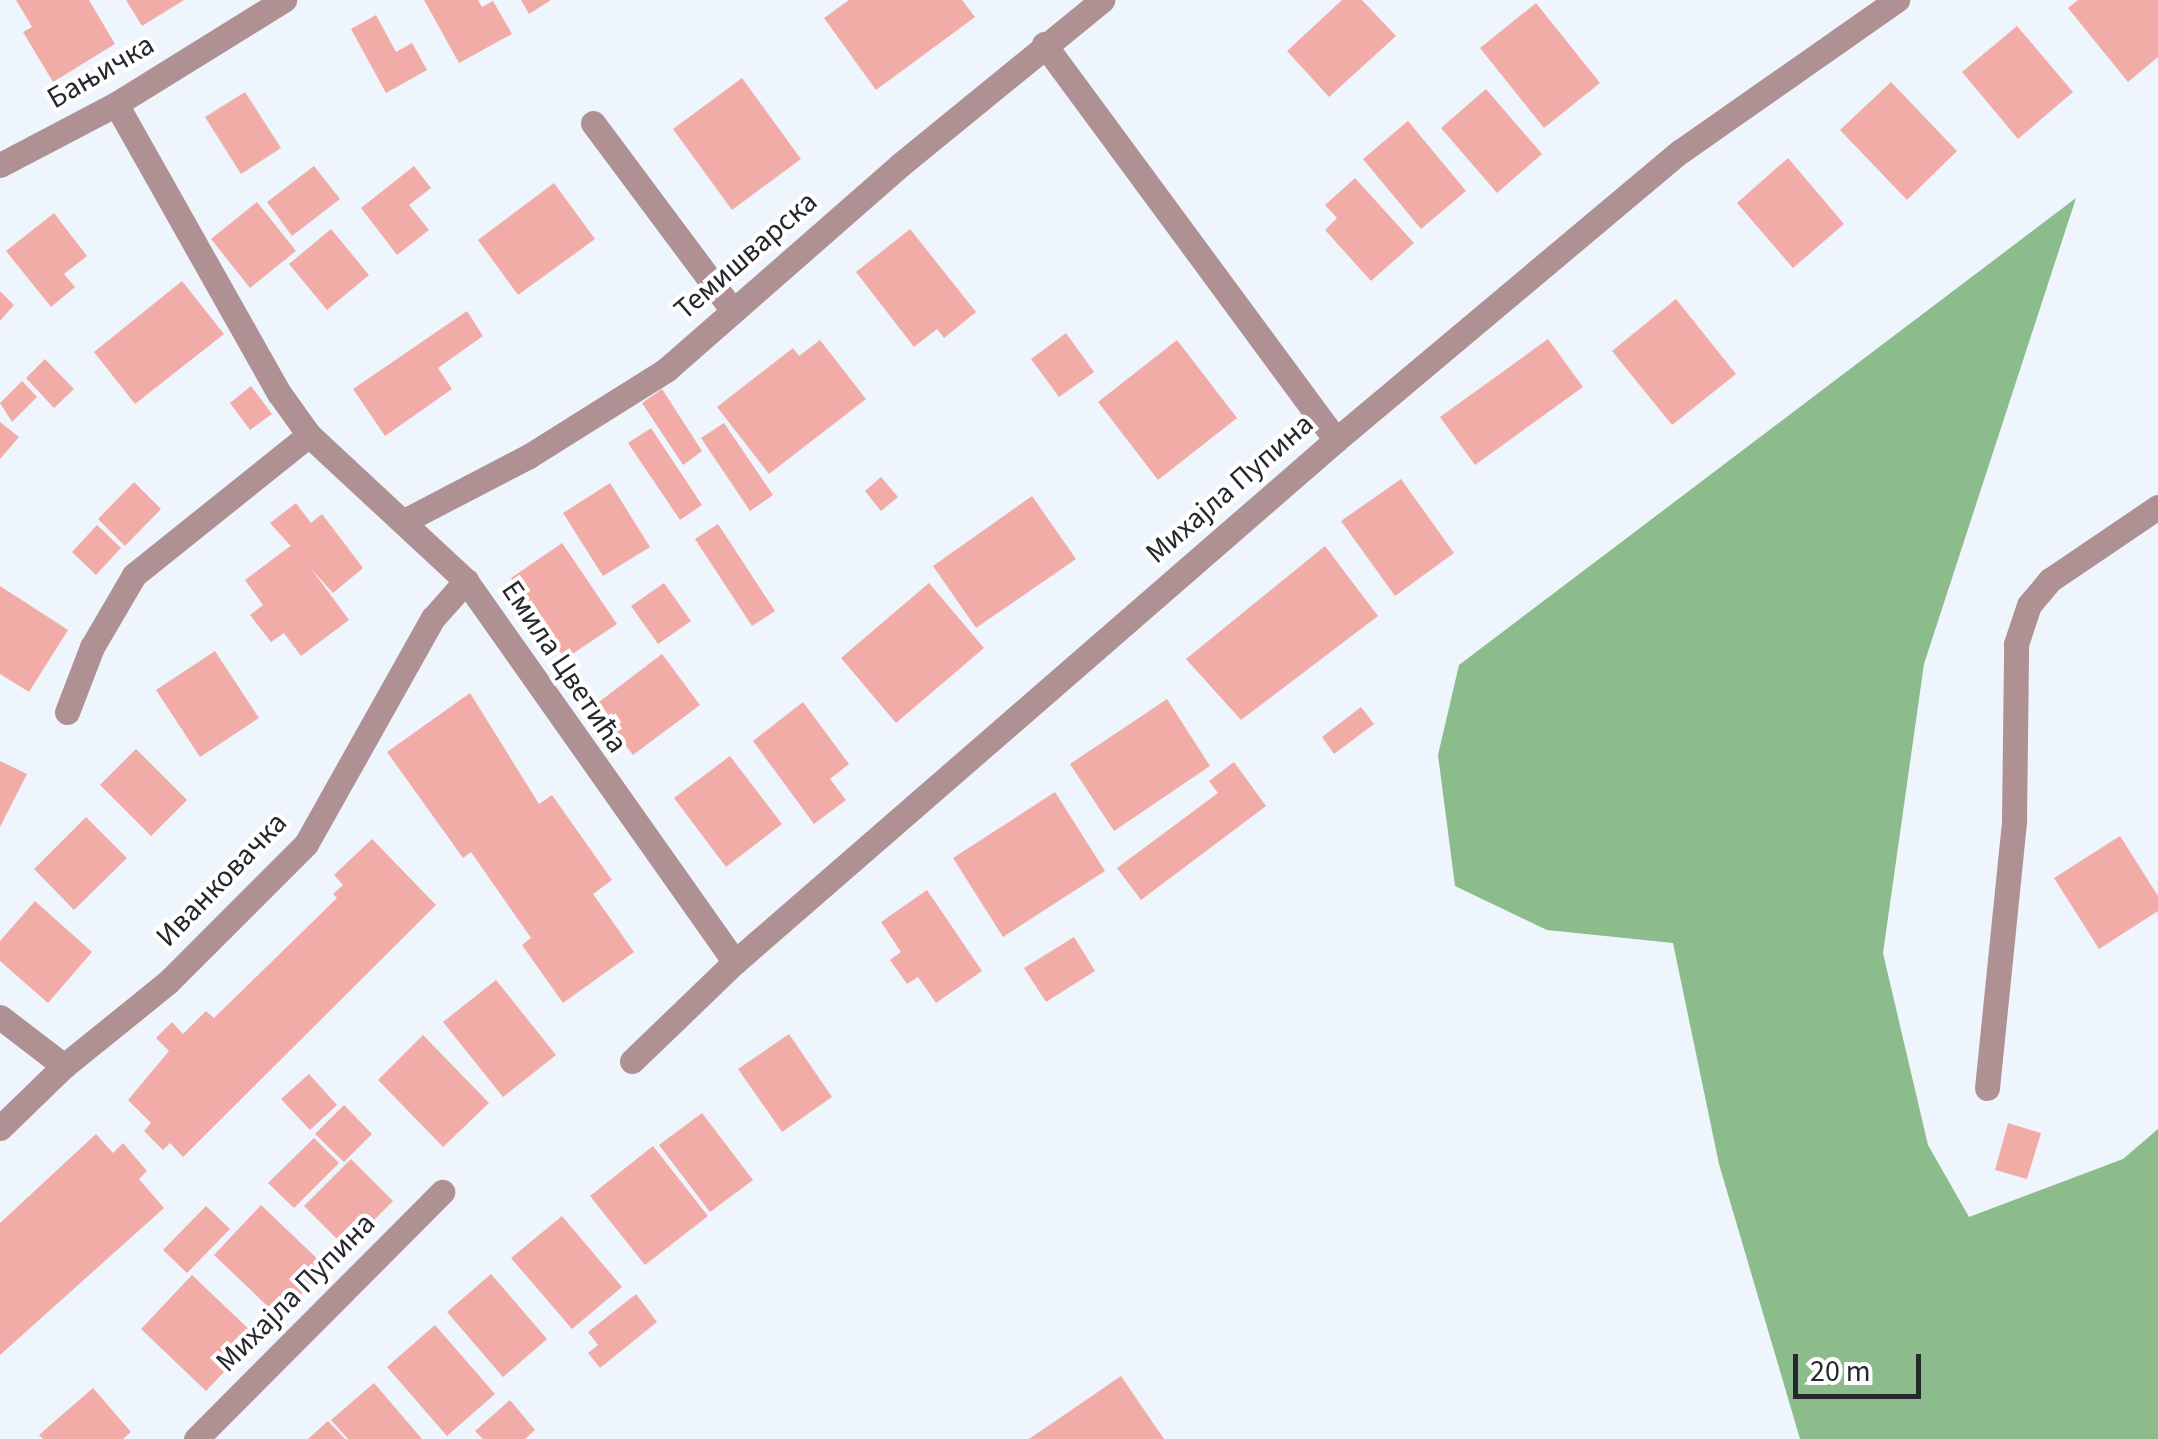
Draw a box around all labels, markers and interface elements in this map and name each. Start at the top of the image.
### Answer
street label: Бањичка [41,27,161,117]
street label: Темишварска [667,184,825,328]
street label: Михајла Пупина [1139,406,1321,572]
street label: Емила Цветића [493,574,635,760]
street label: Иванковачка [149,805,295,955]
street label: Михајла Пупина [209,1206,383,1380]
scale bar [1798,1334,1926,1396]
text: 20 m [1810,1350,1871,1393]

